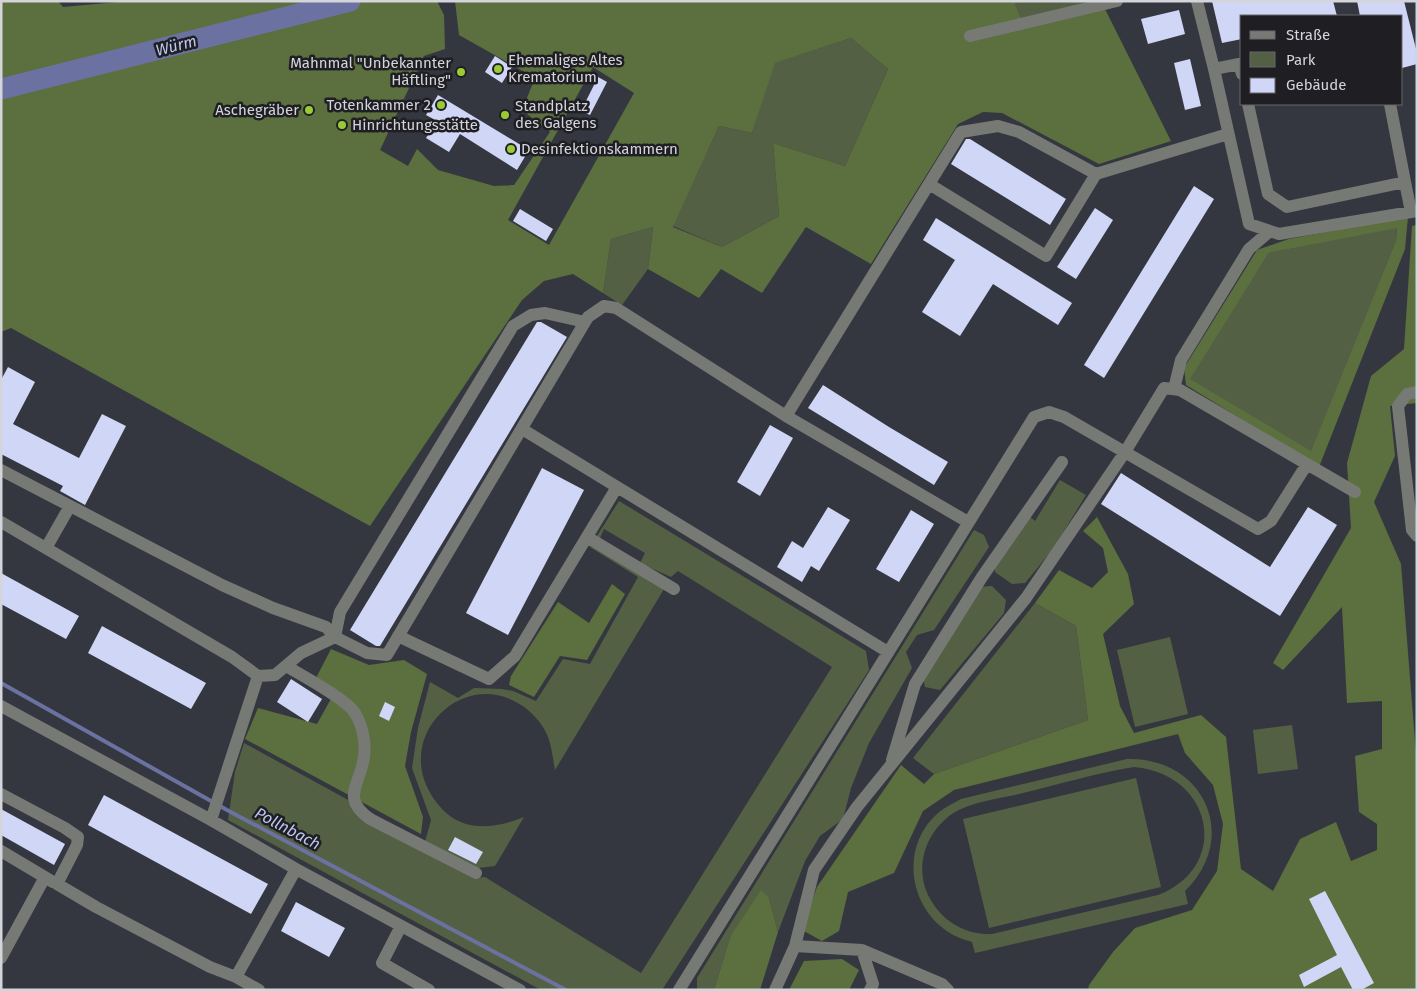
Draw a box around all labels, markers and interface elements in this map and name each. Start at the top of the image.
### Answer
legend [1240,15,1403,105]
text: Straße [1286,26,1330,44]
water label: Würm [154,31,199,60]
place label: Ehemaliges Altes Krematorium [508,51,623,86]
text: Park [1286,51,1316,69]
place label: Mahnmal "Unbekannter Häftling" [290,54,451,89]
marker: Ehemaliges Altes Krematorium [492,63,504,75]
marker: Mahnmal "Unbekannter Häftling" [455,66,467,78]
text: Gebäude [1286,76,1346,94]
place label: Totenkammer 2 [326,96,431,114]
place label: Standplatz des Galgens [515,97,597,132]
marker: Totenkammer 2 [435,99,447,111]
place label: Aschegräber [215,101,299,119]
marker: Aschegräber [303,104,315,116]
marker: Standplatz des Galgens [499,109,511,121]
place label: Hinrichtungsstätte [352,116,478,134]
marker: Hinrichtungsstätte [336,119,348,131]
place label: Desinfektionskammern [521,140,678,158]
marker: Desinfektionskammern [505,143,517,155]
water label: Pollnbach [252,803,324,854]

